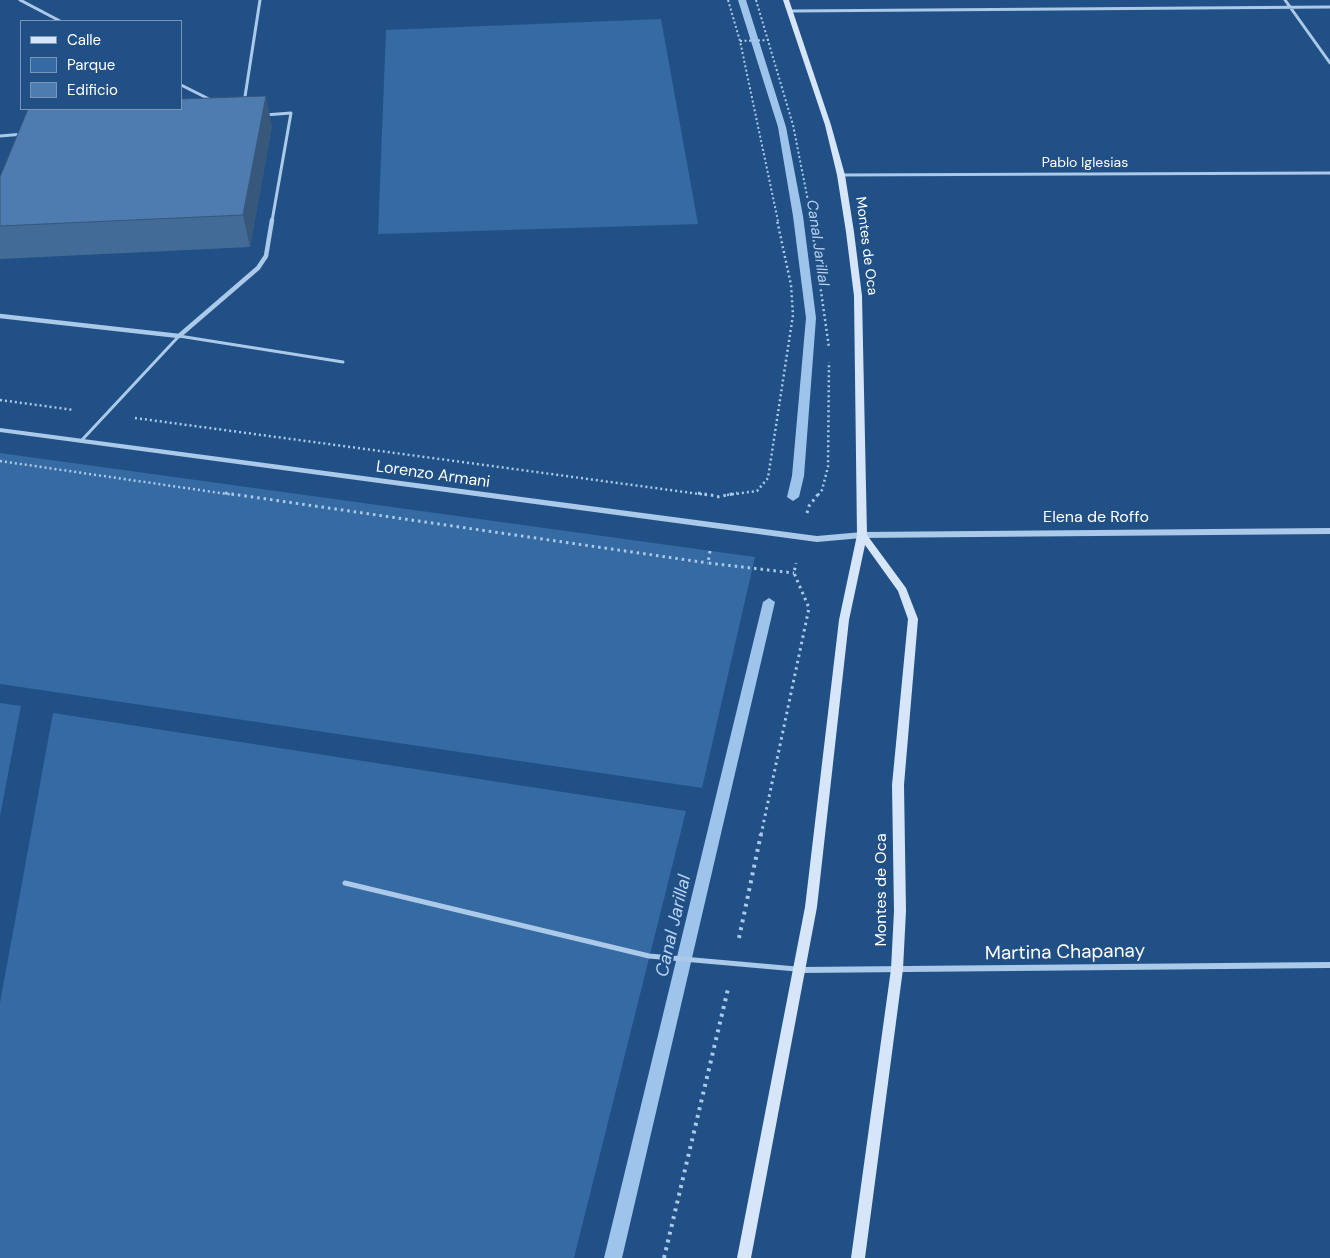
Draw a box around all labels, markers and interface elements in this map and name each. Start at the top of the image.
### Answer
legend [20,20,182,110]
text: Calle [67,30,101,50]
text: Parque [67,55,115,75]
text: Edificio [67,80,118,100]
street label: Pablo Iglesias [1042,155,1128,171]
street label: Montes de Oca [852,196,880,296]
water label: Canal Jarillal [802,199,832,287]
street label: Lorenzo Armani [375,457,491,493]
street label: Elena de Roffo [1043,508,1149,528]
street label: Montes de Oca [872,833,892,947]
water label: Canal Jarillal [652,873,696,979]
street label: Martina Chapanay [985,940,1145,966]

